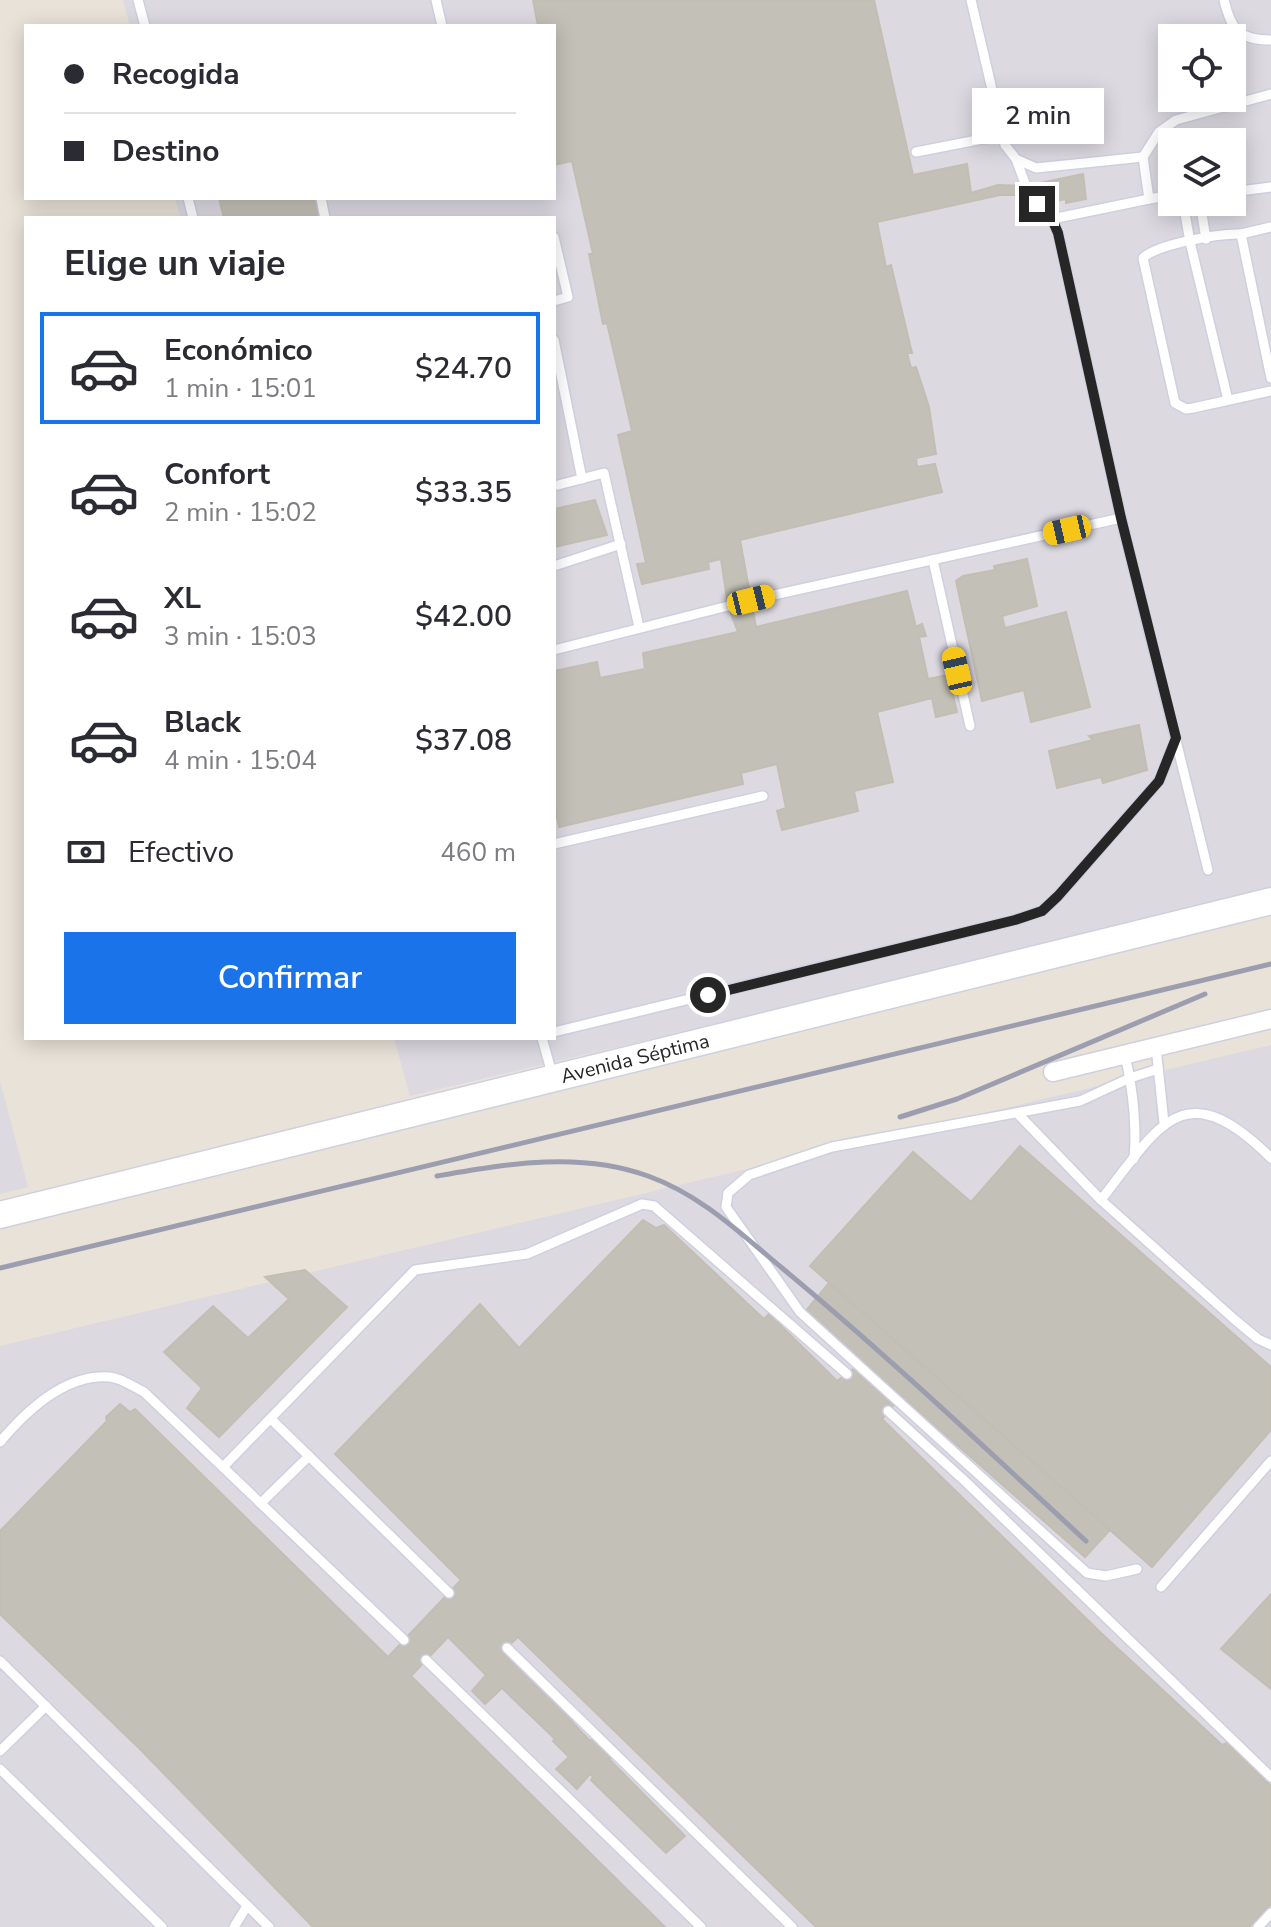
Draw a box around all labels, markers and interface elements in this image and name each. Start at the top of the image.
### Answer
map controls [1158,24,1246,216]
button: locate [1158,24,1246,112]
text: Recogida [112,54,240,95]
callout: 2 min [971,88,1103,144]
text: 2 min [1005,98,1071,133]
button: layers [1158,128,1246,216]
text: Destino [112,131,220,172]
route end [1019,186,1055,222]
text: Elige un viaje [64,239,285,288]
text: Económico [164,330,313,371]
icon: car [68,332,140,404]
text: $24.70 [415,348,512,389]
text: 1 min · 15:01 [164,371,317,406]
text: Confort [164,454,270,495]
icon: car [68,456,140,528]
text: $33.35 [415,472,512,513]
text: 2 min · 15:02 [164,495,317,530]
car [1041,513,1093,547]
text: XL [164,578,201,619]
icon: car [68,580,140,652]
car [725,583,777,617]
text: $42.00 [415,596,512,637]
text: 3 min · 15:03 [164,619,317,654]
car [940,645,974,697]
text: Black [164,702,241,743]
icon: car [68,704,140,776]
text: $37.08 [415,720,512,761]
text: 4 min · 15:04 [164,743,317,778]
icon: cash [64,830,108,874]
text: Efectivo [128,832,234,873]
text: 460 m [440,835,516,870]
button: Confirmar [64,932,516,1024]
route start [690,977,726,1013]
street label: Avenida Séptima [558,1027,712,1090]

